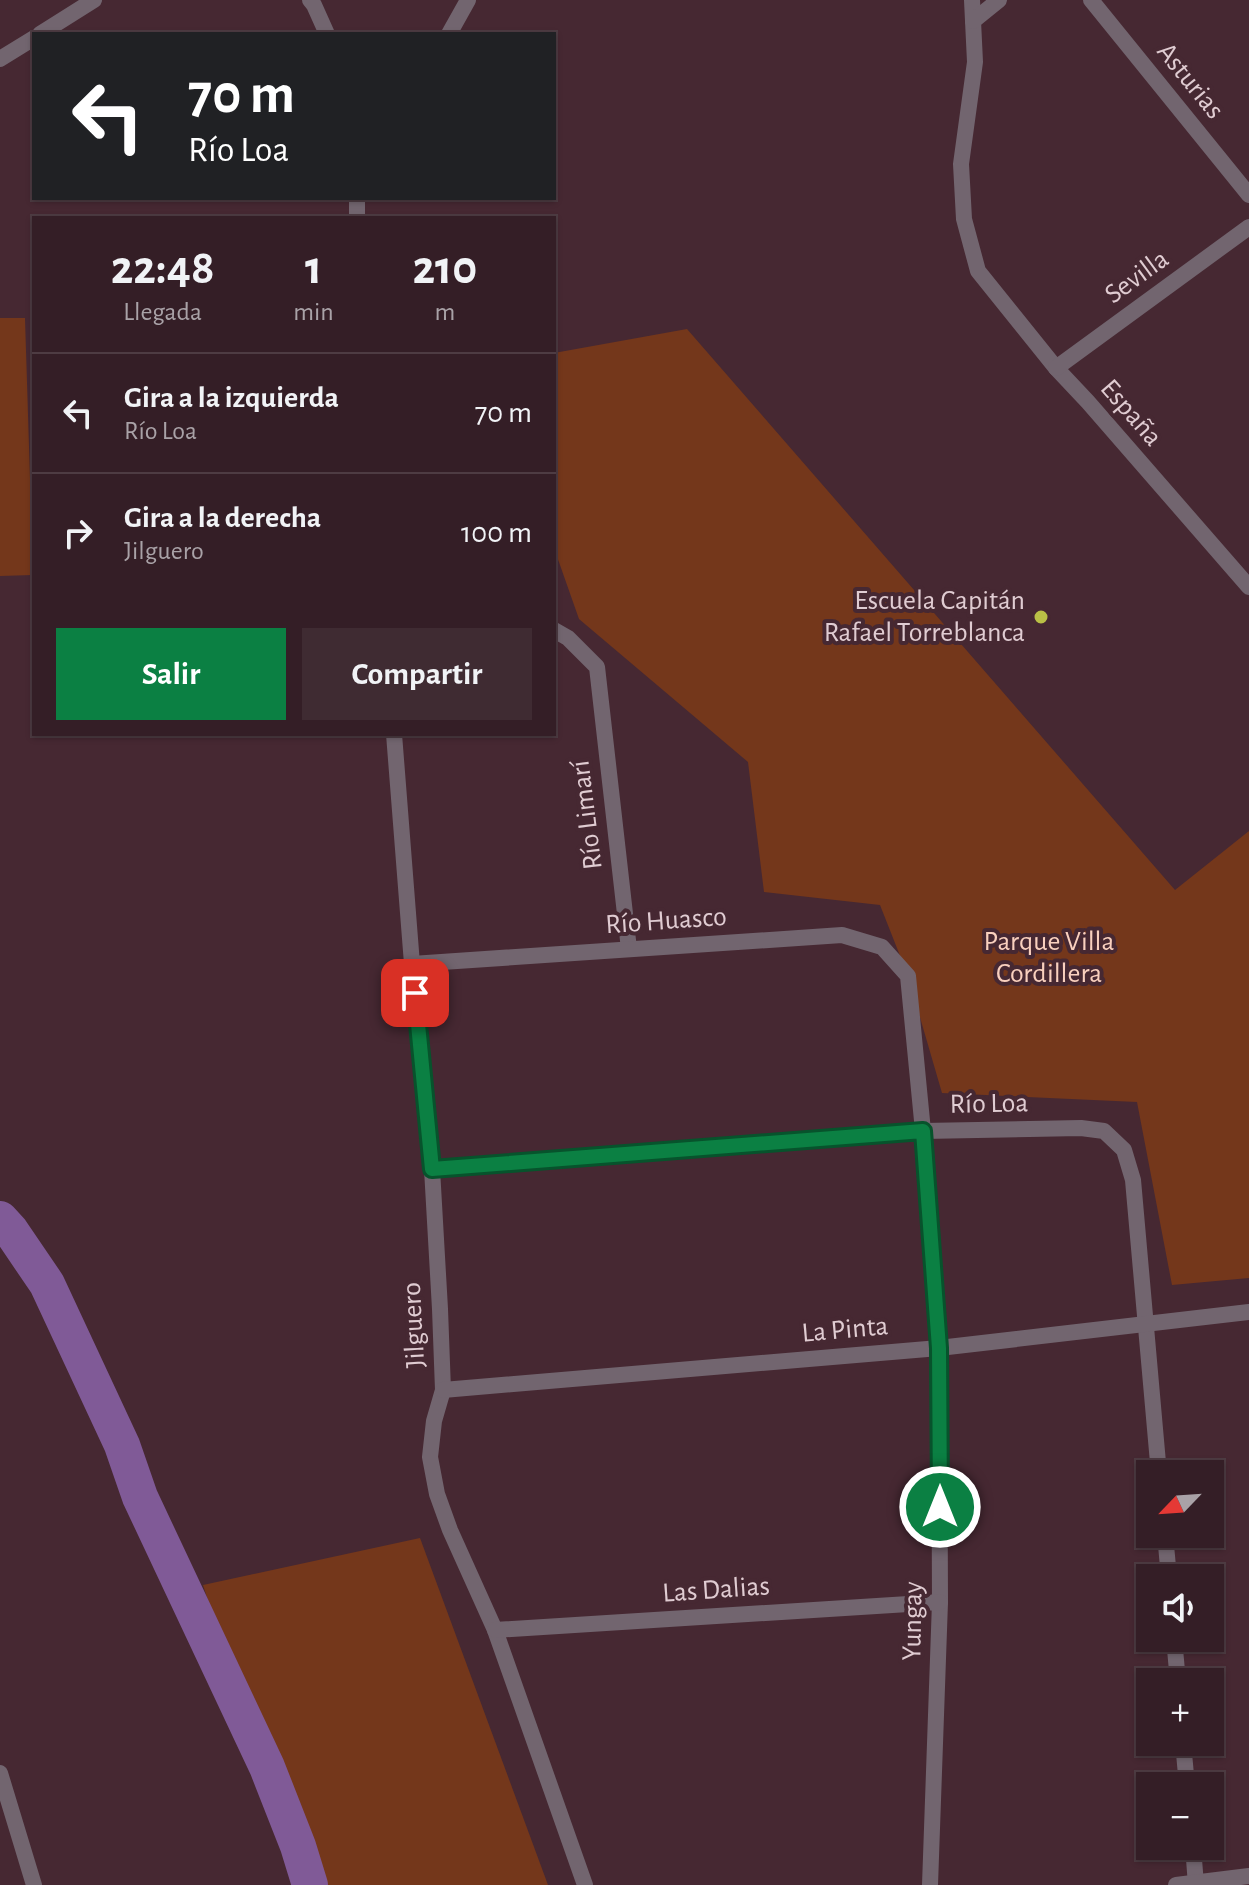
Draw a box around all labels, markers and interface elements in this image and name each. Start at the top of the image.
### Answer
street label: Asturias [1151,38,1229,124]
icon: left [56,64,160,168]
text: 70 m [188,67,295,123]
text: Río Loa [188,132,289,168]
text: 22:48 [111,245,215,293]
text: 1 [305,245,322,293]
text: 210 [412,245,477,293]
street label: Sevilla [1100,245,1174,309]
text: Llegada [123,299,202,325]
text: min [293,299,334,325]
text: m [434,299,455,325]
street label: España [1095,374,1167,452]
text: Gira a la izquierda [124,383,339,413]
icon: left [56,391,100,435]
text: 70 m [475,398,532,428]
text: Río Loa [124,418,197,444]
text: Gira a la derecha [124,503,321,533]
icon: right [56,511,100,555]
text: 100 m [461,518,532,548]
text: Jilguero [124,538,204,564]
place label: Escuela Capitán Rafael Torreblanca [824,587,1025,647]
marker: Escuela Capitán Rafael Torreblanca [1032,608,1050,626]
button: Salir [56,628,286,720]
button: Compartir [302,628,532,720]
street label: Río Limarí [566,758,608,871]
street label: Río Huasco [604,903,728,939]
park label: Parque Villa Cordillera [984,928,1115,988]
pin [381,959,449,1027]
icon: arrive [393,971,437,1015]
street label: Río Loa [949,1089,1029,1119]
street label: Jilguero [398,1281,430,1369]
street label: La Pinta [801,1312,890,1348]
north arrow [1136,1460,1224,1548]
map controls [1136,1460,1224,1860]
position arrow [898,1465,982,1549]
button: sound [1136,1564,1224,1652]
street label: Las Dalias [661,1572,771,1608]
street label: Yungay [898,1581,928,1661]
button: + [1136,1668,1224,1756]
button: − [1136,1772,1224,1860]

